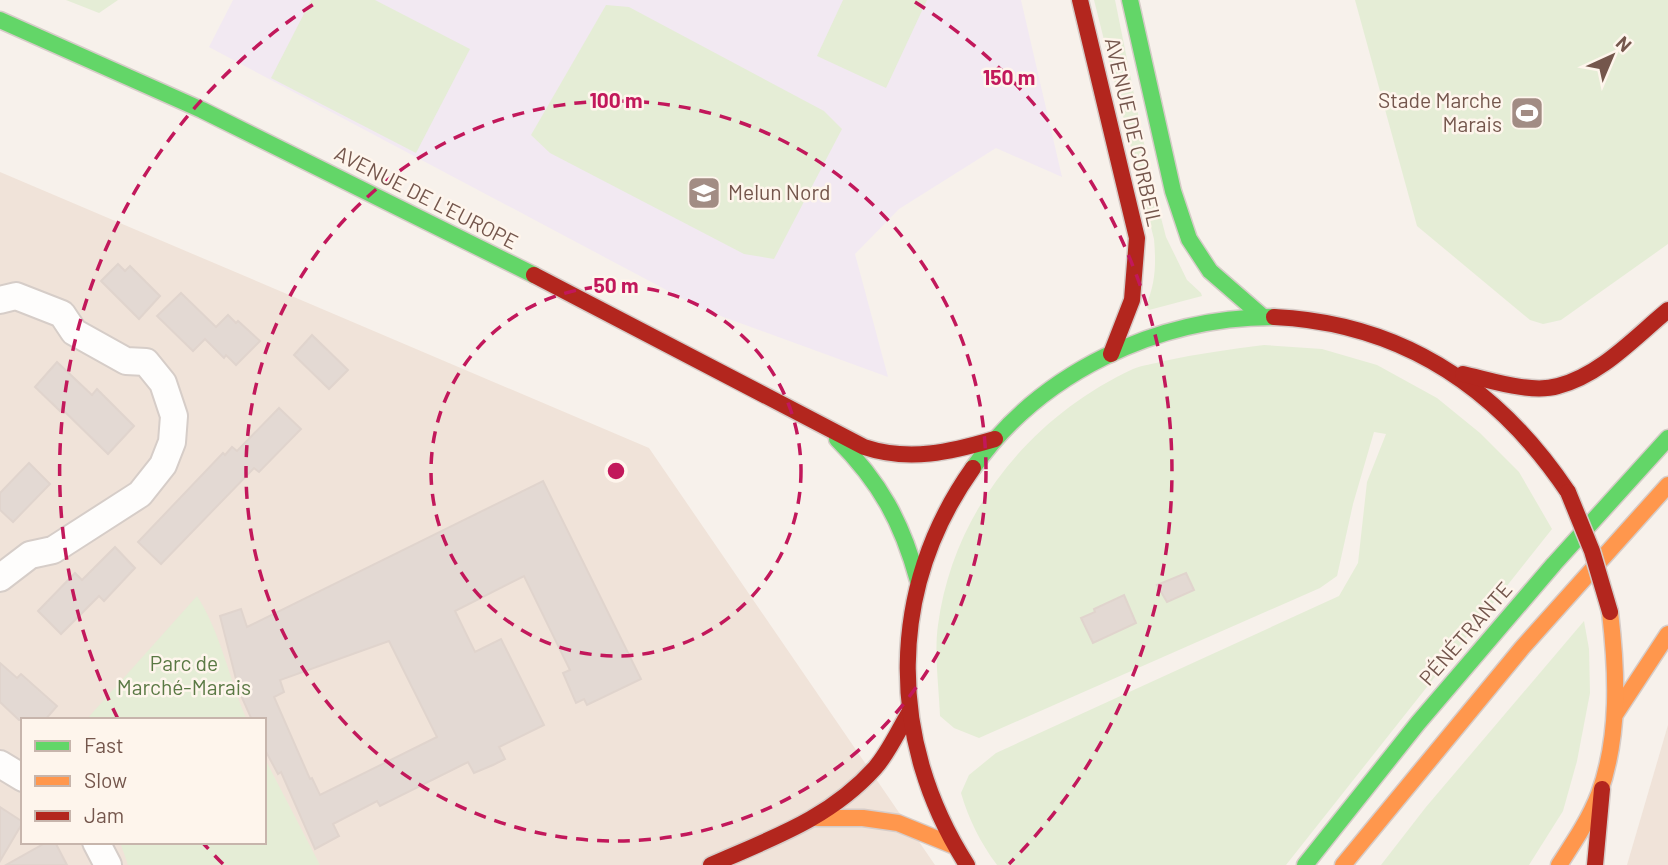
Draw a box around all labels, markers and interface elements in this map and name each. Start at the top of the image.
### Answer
north arrow [1577,21,1647,91]
text: N [1612,31,1637,56]
street label: AVENUE DE CORBEIL [1101,35,1168,229]
text: 150 m [983,64,1035,89]
text: 100 m [589,87,643,112]
place label: Stade Marche Marais [1378,87,1502,136]
sports icon: Stade Marche Marais [1508,94,1546,132]
street label: AVENUE DE L'EUROPE [331,140,522,254]
school or university icon: Melun Nord [685,174,723,212]
place label: Melun Nord [728,179,830,204]
text: 50 m [593,272,639,297]
centre of rings [604,459,628,483]
street label: PÉNÉTRANTE [1413,576,1517,690]
park label: Parc de Marché-Marais [117,650,251,699]
legend [21,718,266,844]
text: Fast [84,732,124,757]
text: Slow [84,767,127,792]
text: Jam [84,802,124,827]

